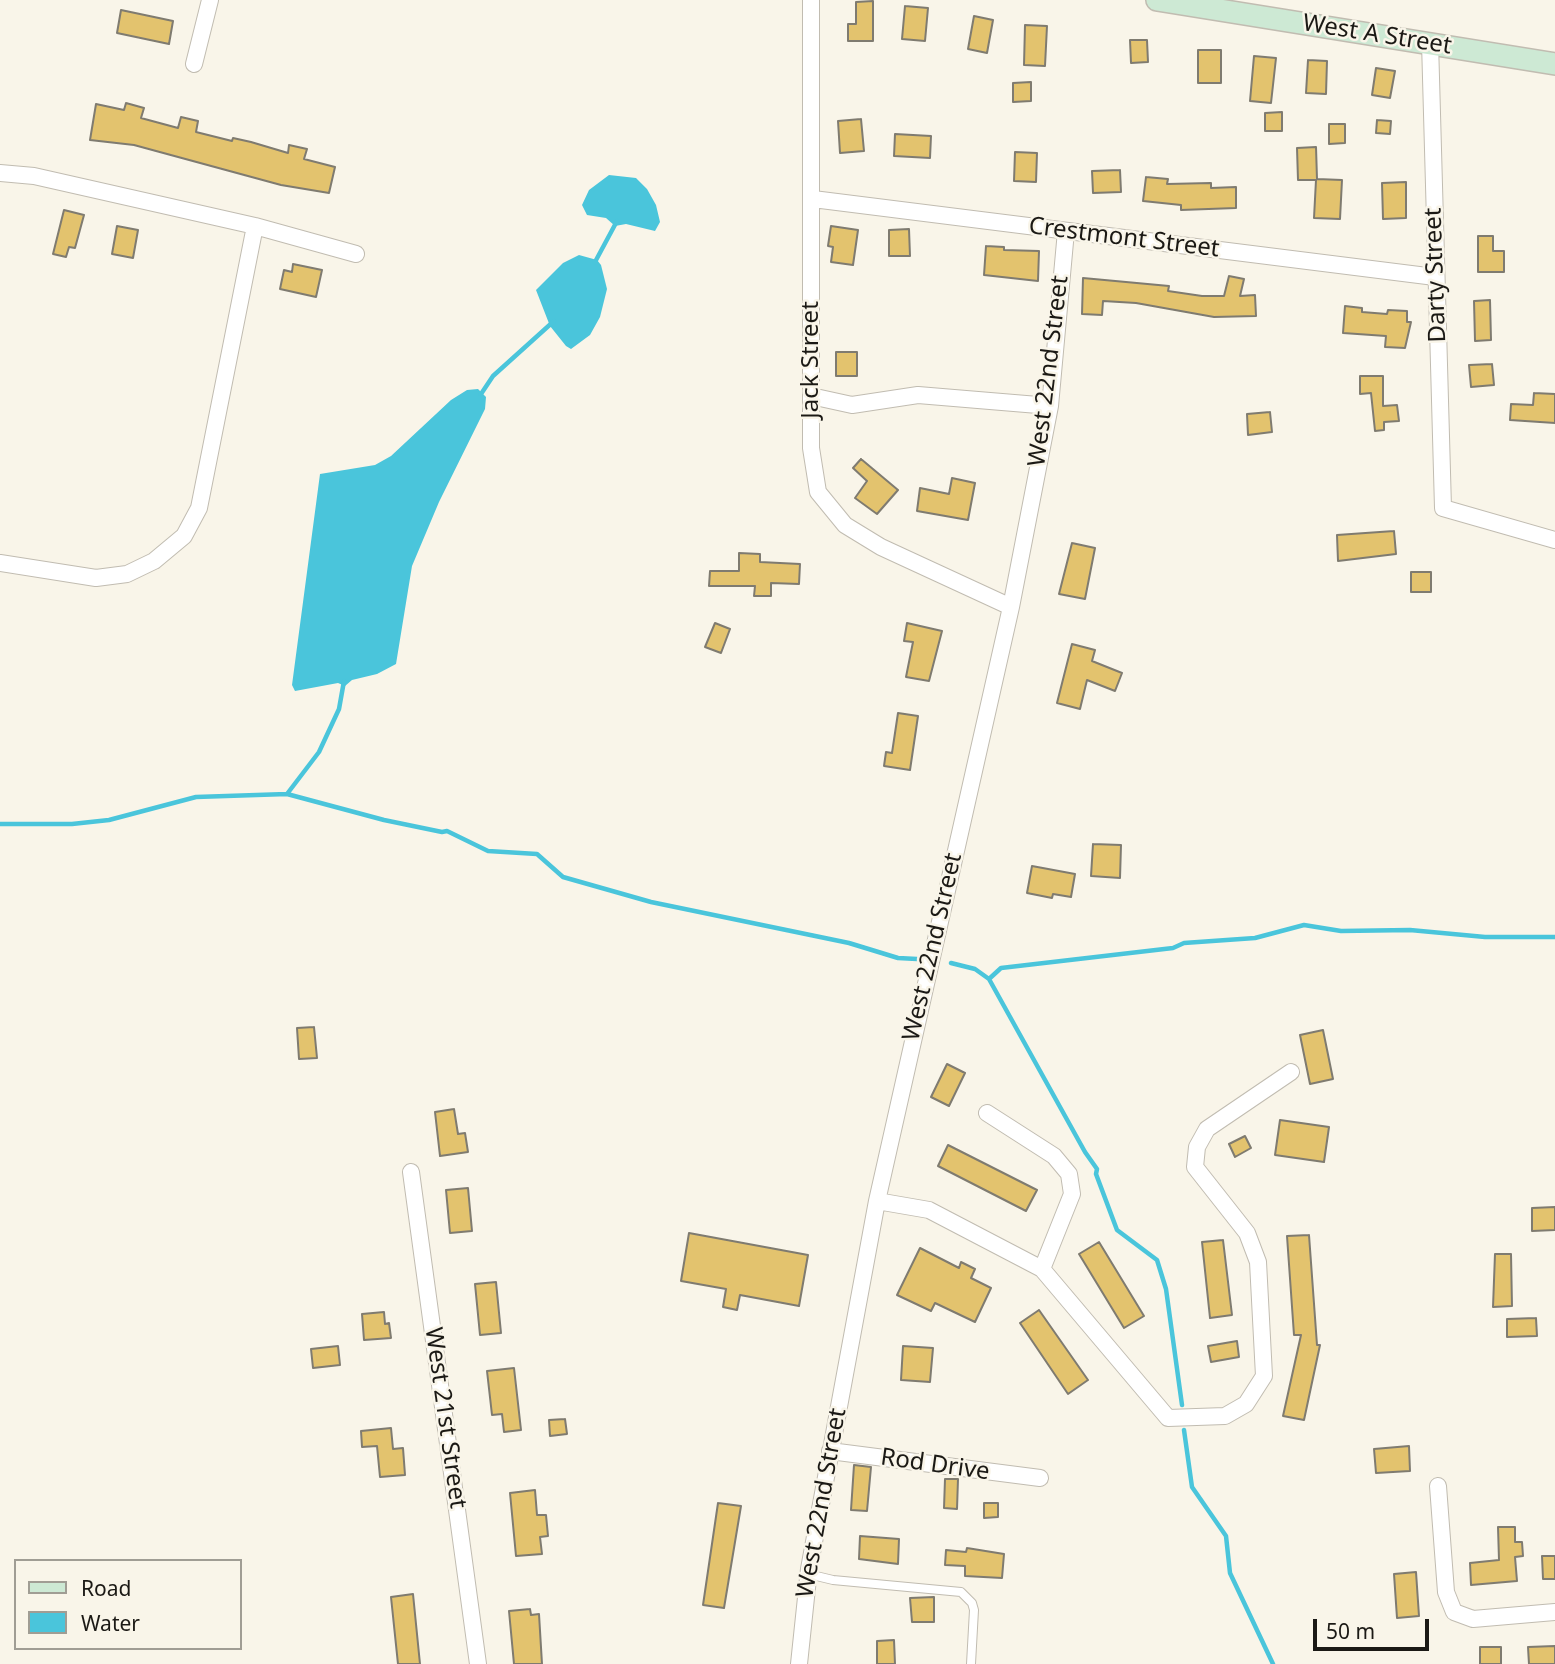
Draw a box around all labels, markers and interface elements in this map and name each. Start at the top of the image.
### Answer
street label: West A Street [1300,9,1454,61]
street label: Darty Street [1419,207,1453,343]
street label: Crestmont Street [1027,212,1221,264]
street label: West 22nd Street [1023,274,1075,468]
street label: Jack Street [797,301,825,419]
street label: West 22nd Street [897,850,969,1044]
street label: West 21st Street [418,1326,472,1510]
street label: West 22nd Street [791,1406,853,1600]
street label: Rod Drive [879,1443,991,1487]
legend [14,1559,242,1650]
text: Road [81,1574,131,1602]
scale bar [1317,1604,1432,1648]
text: Water [81,1609,140,1637]
text: 50 m [1326,1617,1375,1645]

